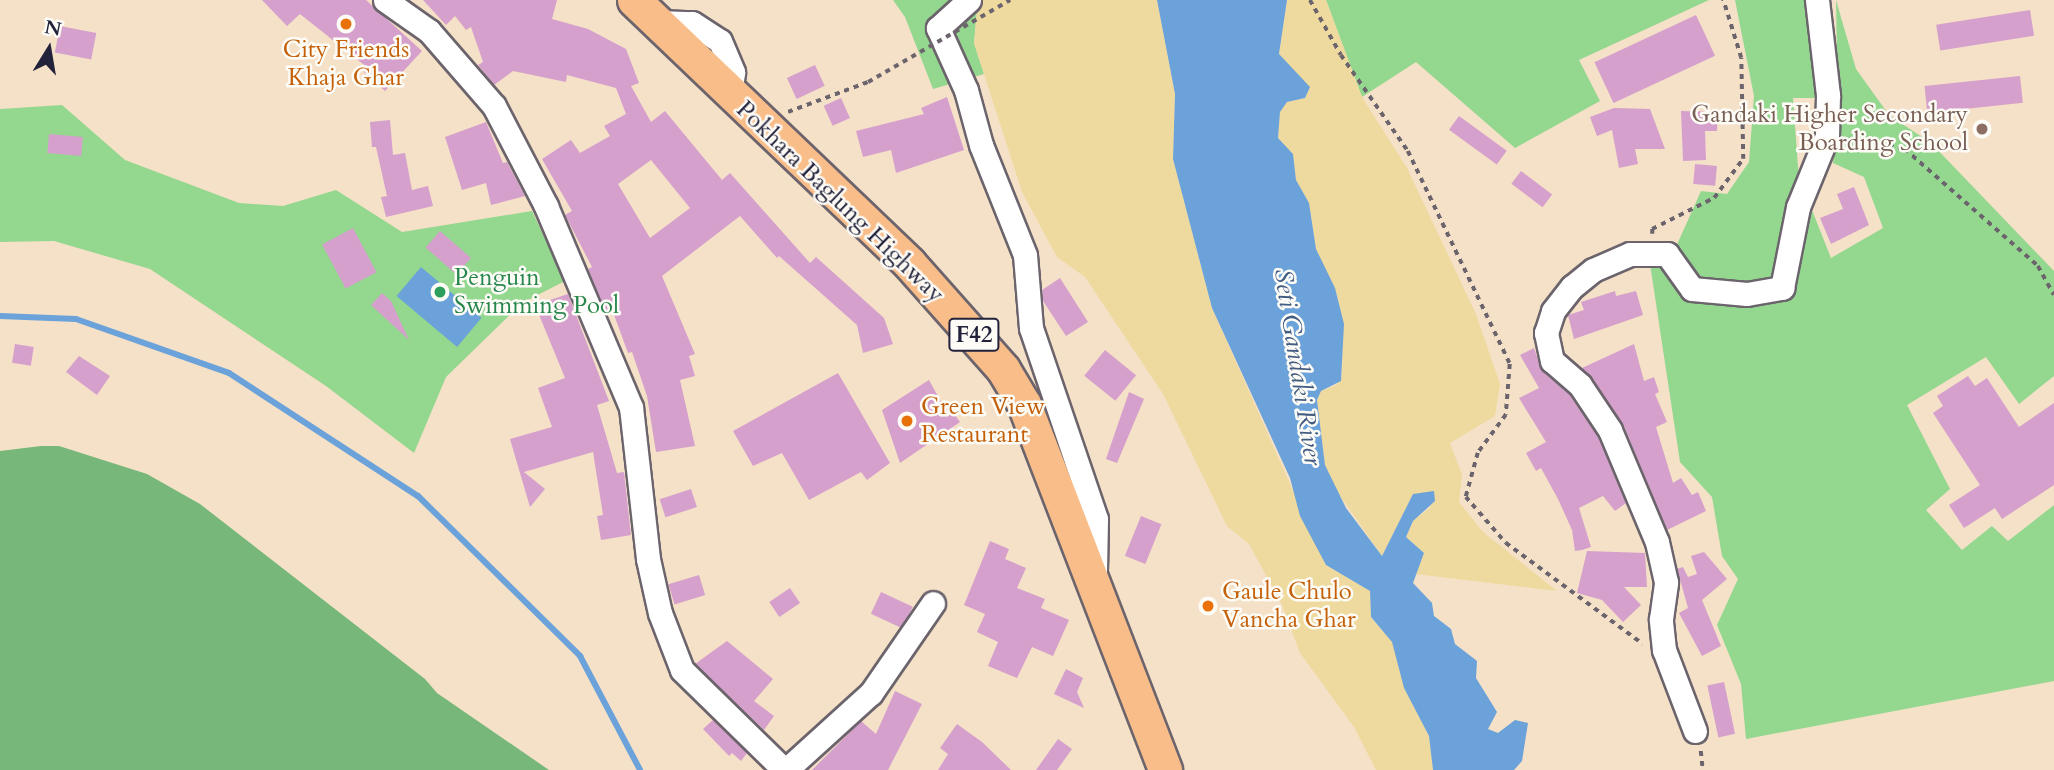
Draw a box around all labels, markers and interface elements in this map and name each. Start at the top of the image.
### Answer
north arrow [14,14,84,84]
text: N [42,14,64,43]
marker: City Friends Khaja Ghar [338,16,354,32]
place label: City Friends Khaja Ghar [283,36,409,92]
street label: Pokhara Baglung Highway [730,95,950,309]
place label: Gandaki Higher Secondary Boarding School [1691,101,1968,157]
marker: Gandaki Higher Secondary Boarding School [1974,121,1990,137]
place label: Penguin Swimming Pool [454,264,619,320]
water label: Seti Gandaki River [1267,267,1329,467]
marker: Penguin Swimming Pool [432,284,448,300]
road number: F42 [948,316,1000,354]
place label: Green View Restaurant [921,393,1045,449]
marker: Green View Restaurant [899,413,915,429]
place label: Gaule Chulo Vancha Ghar [1222,578,1356,634]
marker: Gaule Chulo Vancha Ghar [1200,598,1216,614]

